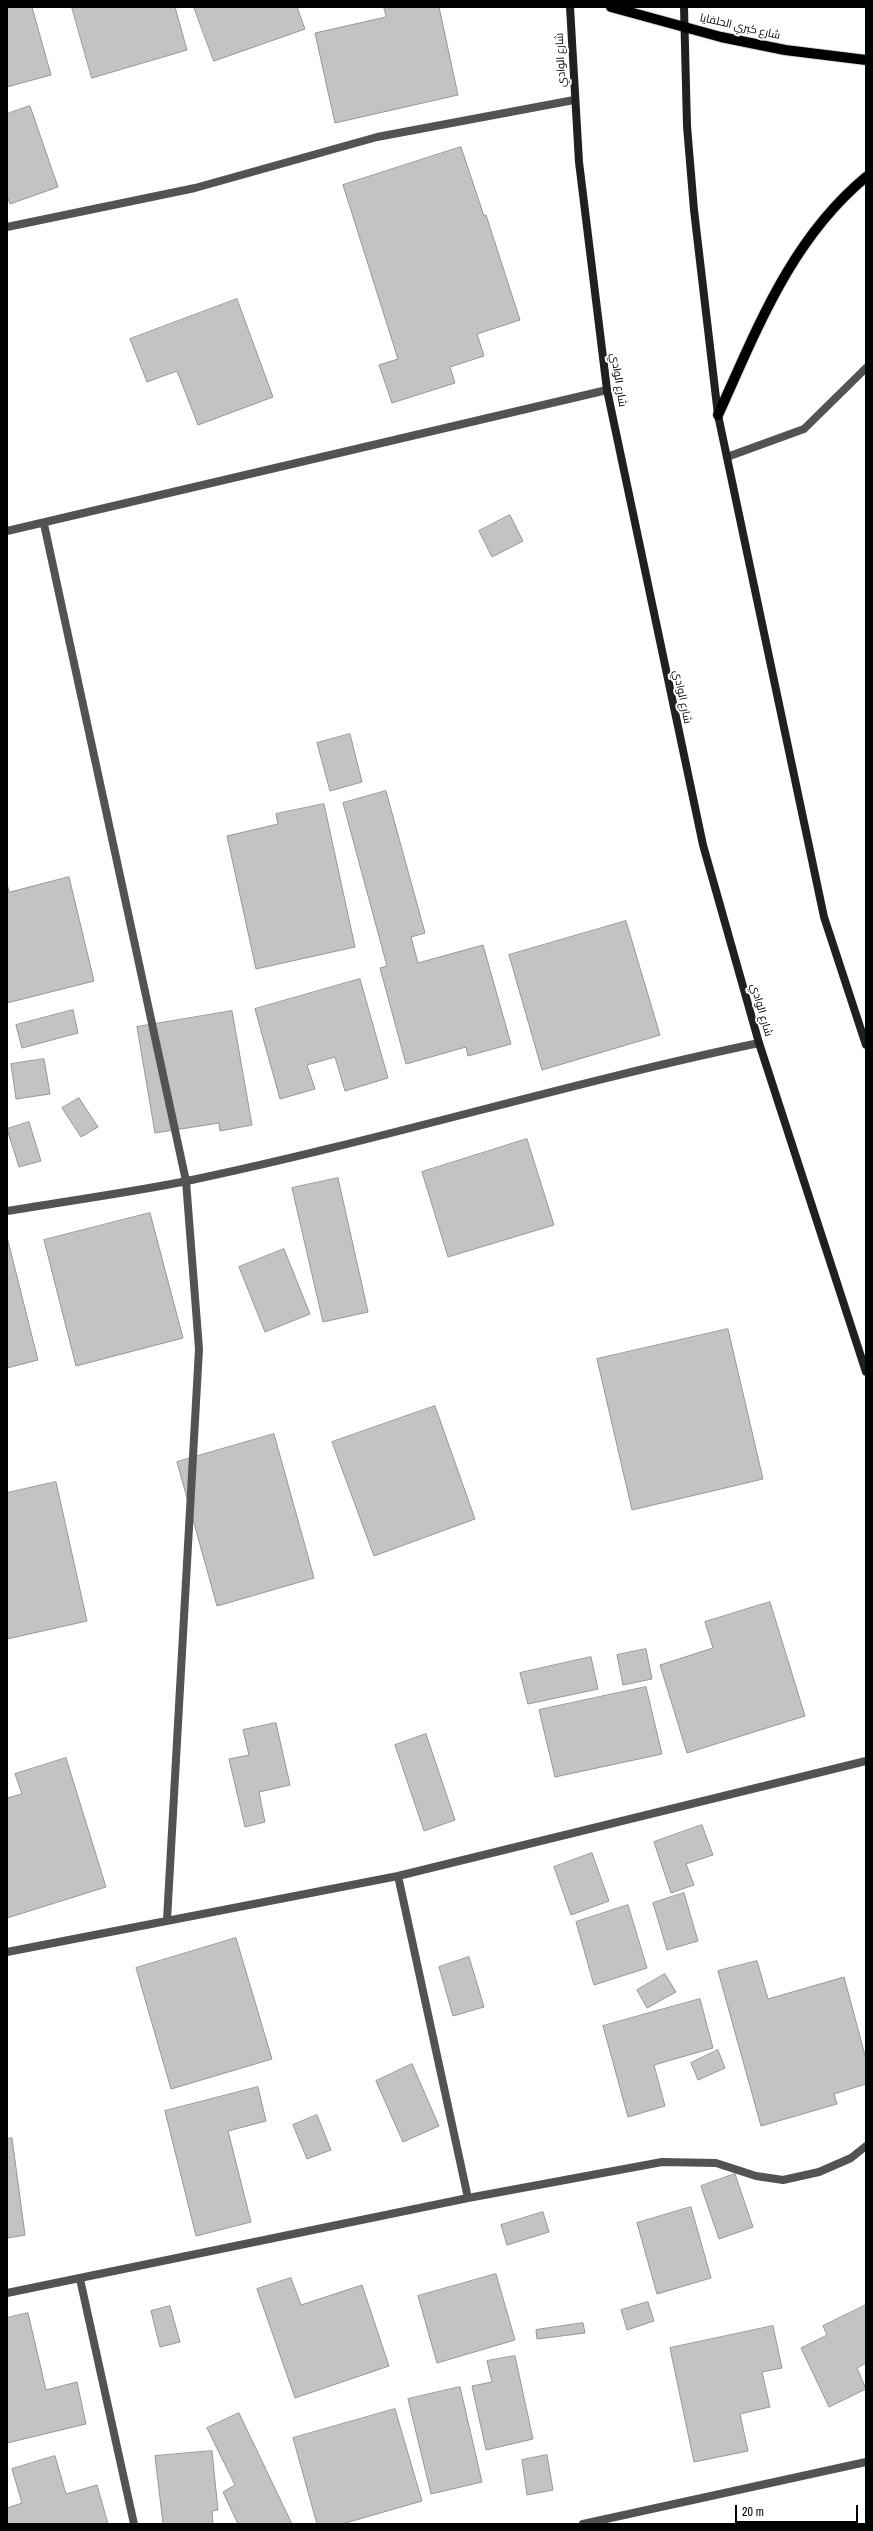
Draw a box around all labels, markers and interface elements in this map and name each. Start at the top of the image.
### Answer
street label: شارع كبري الحلفايا [699,11,781,43]
street label: شارع الوادي [553,33,569,87]
street label: شارع الوادي [607,352,629,408]
street label: شارع الوادي [670,669,694,725]
street label: شارع الوادي [747,982,775,1038]
scale bar [737,2497,860,2523]
text: 20 m [742,2504,764,2520]

